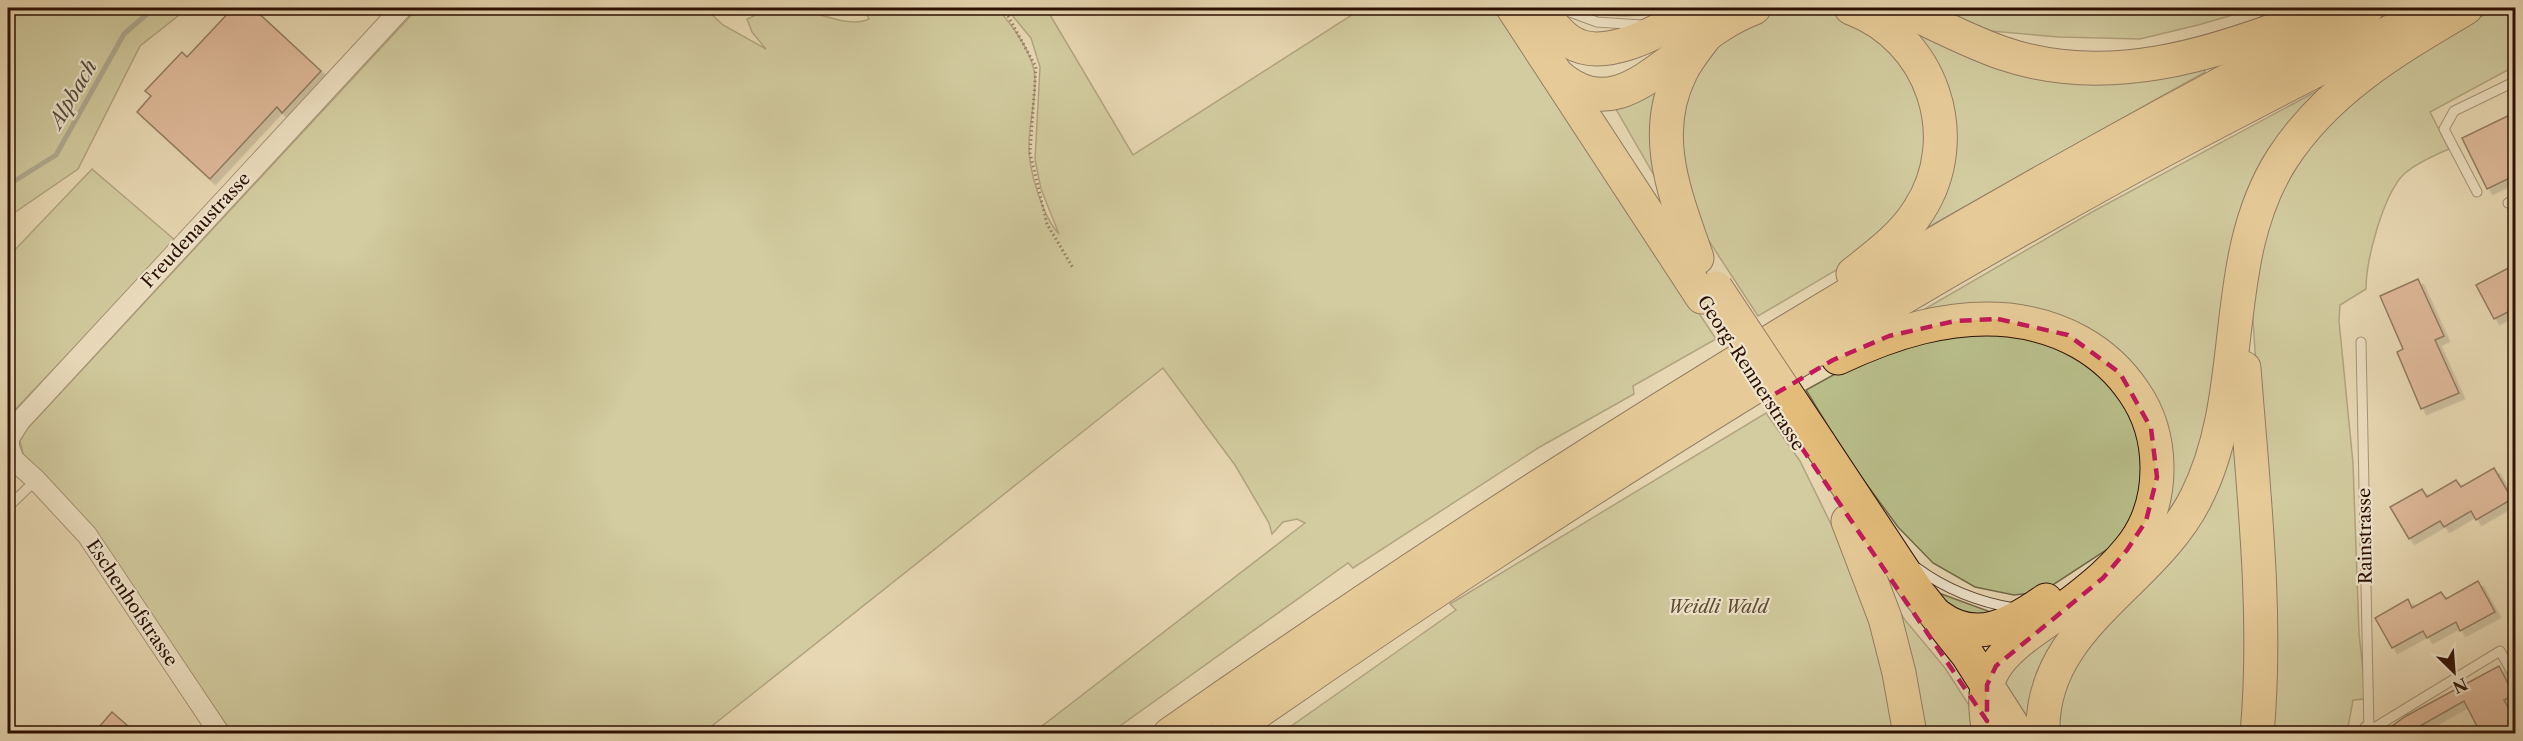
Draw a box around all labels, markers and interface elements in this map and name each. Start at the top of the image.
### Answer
water label: Alpbach [42,56,102,135]
street label: Freudenaustrasse [137,168,255,292]
street label: Georg-Rennerstrasse [1693,291,1809,455]
street label: Rainstrasse [2353,488,2377,584]
street label: Eschenhofstrasse [82,536,182,670]
park label: Weidli Wald [1668,596,1771,618]
north arrow [2424,642,2484,702]
text: N [2450,674,2471,698]

